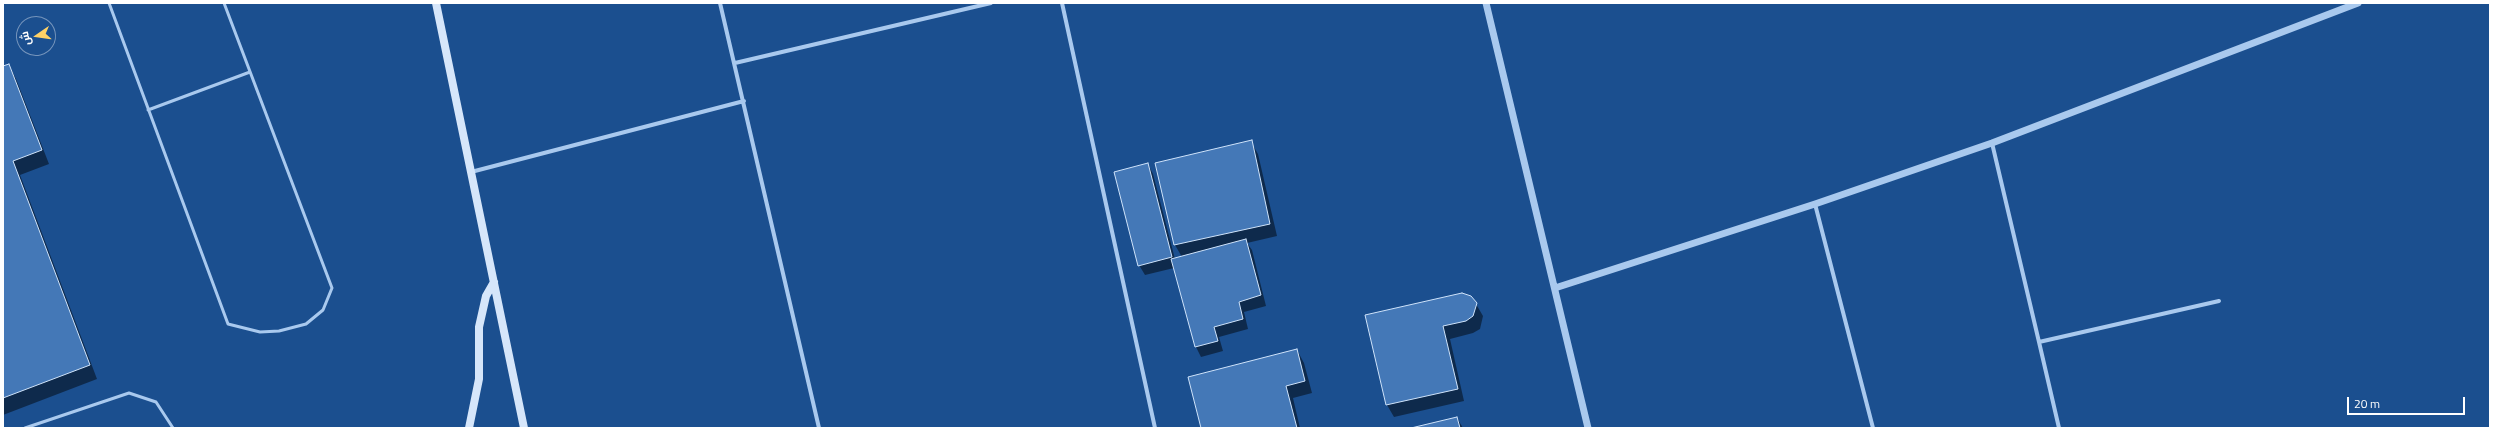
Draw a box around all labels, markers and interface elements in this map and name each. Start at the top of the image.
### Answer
north arrow [16,16,56,56]
text: ش [16,30,35,47]
scale bar [2349,389,2467,415]
text: 20 m [2354,394,2380,413]

